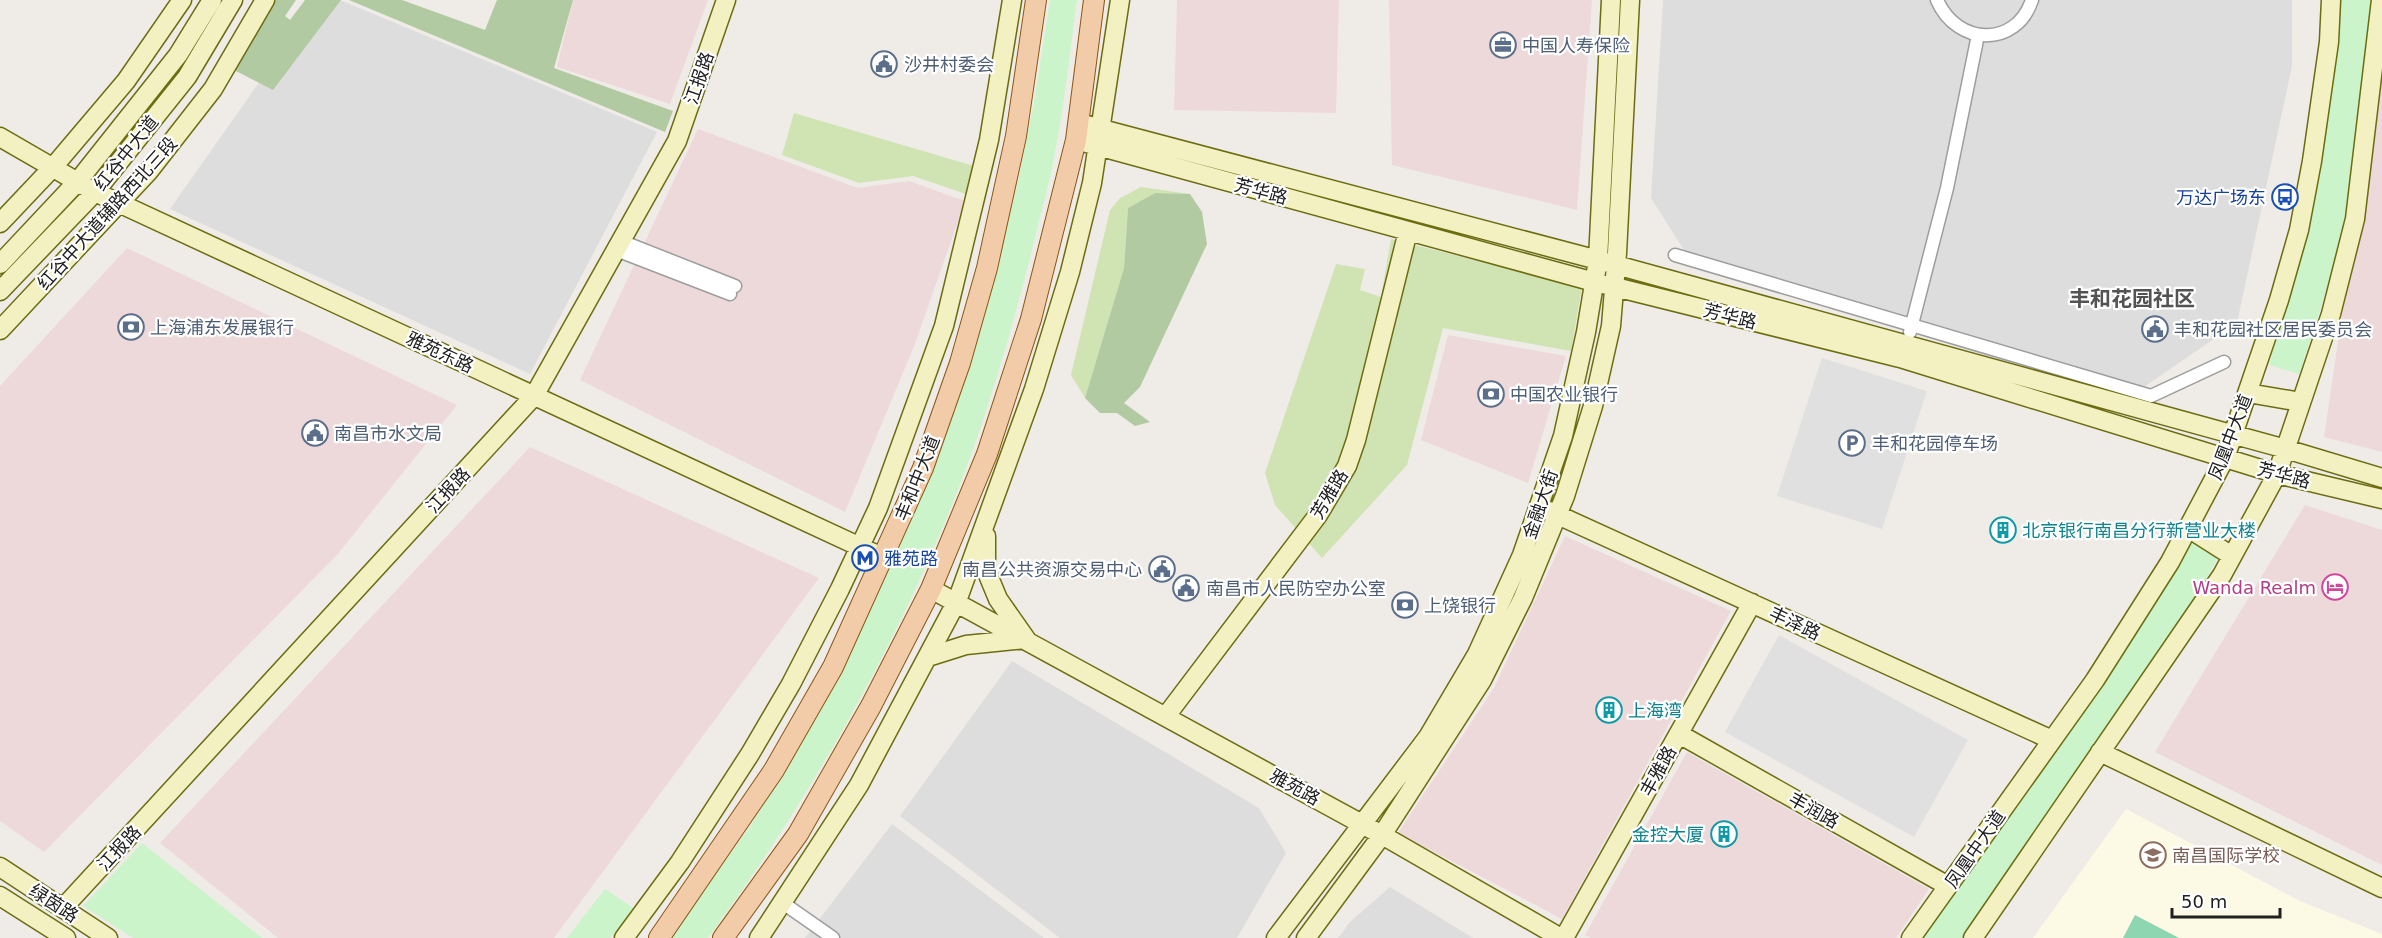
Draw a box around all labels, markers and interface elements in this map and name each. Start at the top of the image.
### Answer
office icon: 中国人寿保险 [1488,30,1518,60]
place label: 中国人寿保险 [1522,35,1630,56]
street label: 江报路 [680,49,718,107]
public building icon: 沙井村委会 [869,49,899,79]
place label: 沙井村委会 [904,54,994,75]
street label: 红谷中大道 [90,111,162,195]
street label: 红谷中大道辅路西北三段 [33,132,181,294]
street label: 芳华路 [1232,174,1290,208]
bus stop icon: 万达广场东 [2270,182,2300,212]
place label: 万达广场东 [2176,187,2266,208]
district label: 丰和花园社区 [2069,287,2195,311]
street label: 芳华路 [1701,299,1759,333]
bank icon: 上海浦东发展银行 [116,312,146,342]
public building icon: 丰和花园社区居民委员会 [2140,314,2170,344]
place label: 上海浦东发展银行 [150,317,294,338]
place label: 丰和花园社区居民委员会 [2174,319,2372,340]
street label: 雅苑东路 [403,327,477,377]
bank icon: 中国农业银行 [1476,379,1506,409]
place label: 中国农业银行 [1510,384,1618,405]
street label: 凤凰中大道 [2204,391,2256,483]
public building icon: 南昌市水文局 [300,418,330,448]
place label: 南昌市水文局 [334,423,442,444]
parking icon: 丰和花园停车场 [1837,428,1867,458]
street label: 丰和中大道 [890,432,944,524]
place label: 丰和花园停车场 [1872,433,1998,454]
street label: 芳华路 [2255,458,2313,492]
street label: 江报路 [422,463,474,517]
street label: 芳雅路 [1306,465,1352,523]
street label: 金融大街 [1518,467,1562,541]
building icon: 北京银行南昌分行新营业大楼 [1988,515,2018,545]
place label: 北京银行南昌分行新营业大楼 [2022,520,2256,541]
metro station icon: 雅苑路 [850,543,880,573]
place label: 雅苑路 [884,548,938,569]
public building icon: 南昌公共资源交易中心 [1147,554,1177,584]
place label: 南昌公共资源交易中心 [962,559,1142,580]
hotel icon: Wanda Realm [2320,572,2350,602]
public building icon: 南昌市人民防空办公室 [1171,573,1201,603]
place label: Wanda Realm [2192,577,2316,598]
place label: 南昌市人民防空办公室 [1206,578,1386,599]
bank icon: 上饶银行 [1390,590,1420,620]
place label: 上饶银行 [1424,595,1496,616]
street label: 丰泽路 [1766,602,1824,644]
building icon: 上海湾 [1594,695,1624,725]
place label: 上海湾 [1628,700,1682,721]
street label: 丰雅路 [1636,742,1680,800]
street label: 雅苑路 [1266,765,1324,809]
street label: 丰润路 [1785,788,1843,832]
street label: 凤凰中大道 [1941,806,2009,892]
building icon: 金控大厦 [1709,819,1739,849]
street label: 江报路 [93,821,145,875]
place label: 金控大厦 [1632,824,1704,845]
school or university icon: 南昌国际学校 [2138,840,2168,870]
place label: 南昌国际学校 [2172,845,2280,866]
street label: 绿茵路 [26,879,82,927]
scale bar [2172,881,2280,919]
text: 50 m [2181,891,2227,912]

